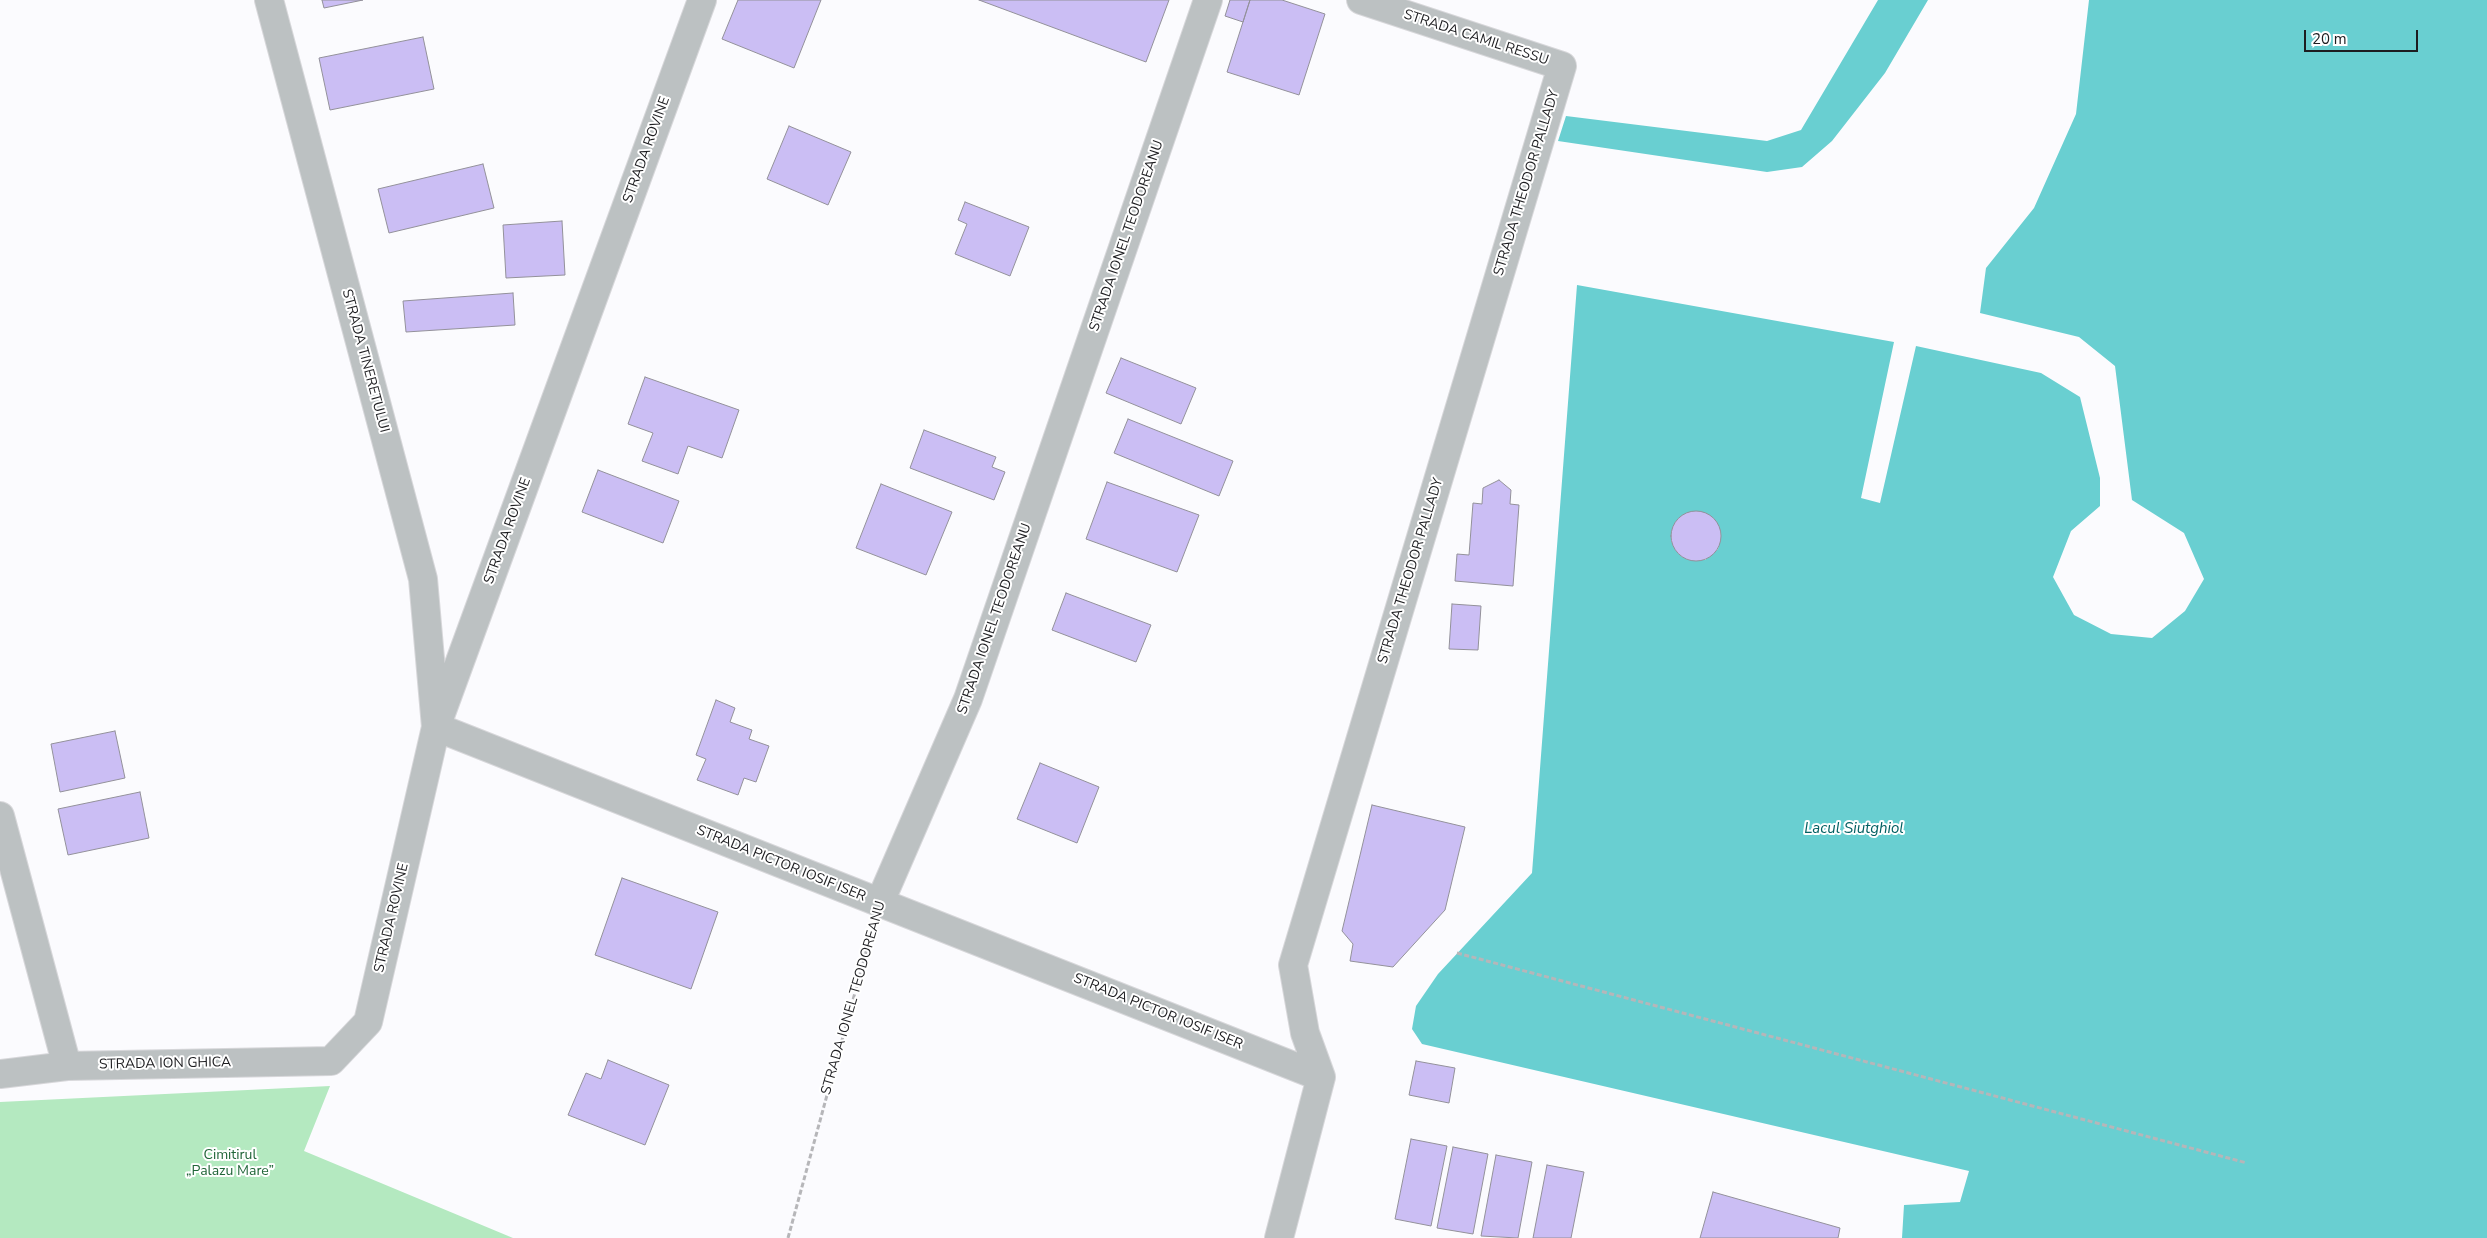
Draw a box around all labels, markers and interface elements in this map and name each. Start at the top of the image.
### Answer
street label: STRADA CAMIL RESSU [1402,7,1550,69]
scale bar [2307,20,2421,52]
text: 20 m [2312,29,2347,49]
street label: STRADA THEODOR PALLADY [1491,88,1563,278]
street label: STRADA ROVINE [620,95,674,205]
street label: STRADA IONEL TEODOREANU [1086,138,1168,334]
street label: STRADA TINERETULUI [338,287,392,435]
street label: STRADA ROVINE [481,476,535,586]
street label: STRADA THEODOR PALLADY [1375,476,1447,666]
street label: STRADA IONEL TEODOREANU [954,521,1036,717]
water label: Lacul Siutghiol [1804,820,1904,838]
street label: STRADA PICTOR IOSIF ISER [694,822,868,906]
street label: STRADA ROVINE [371,862,413,974]
street label: STRADA IONEL TEODOREANU [818,899,890,1097]
street label: STRADA PICTOR IOSIF ISER [1071,970,1245,1054]
street label: STRADA ION GHICA [99,1054,231,1074]
park label: Cimitirul „Palazu Mare” [186,1148,274,1180]

